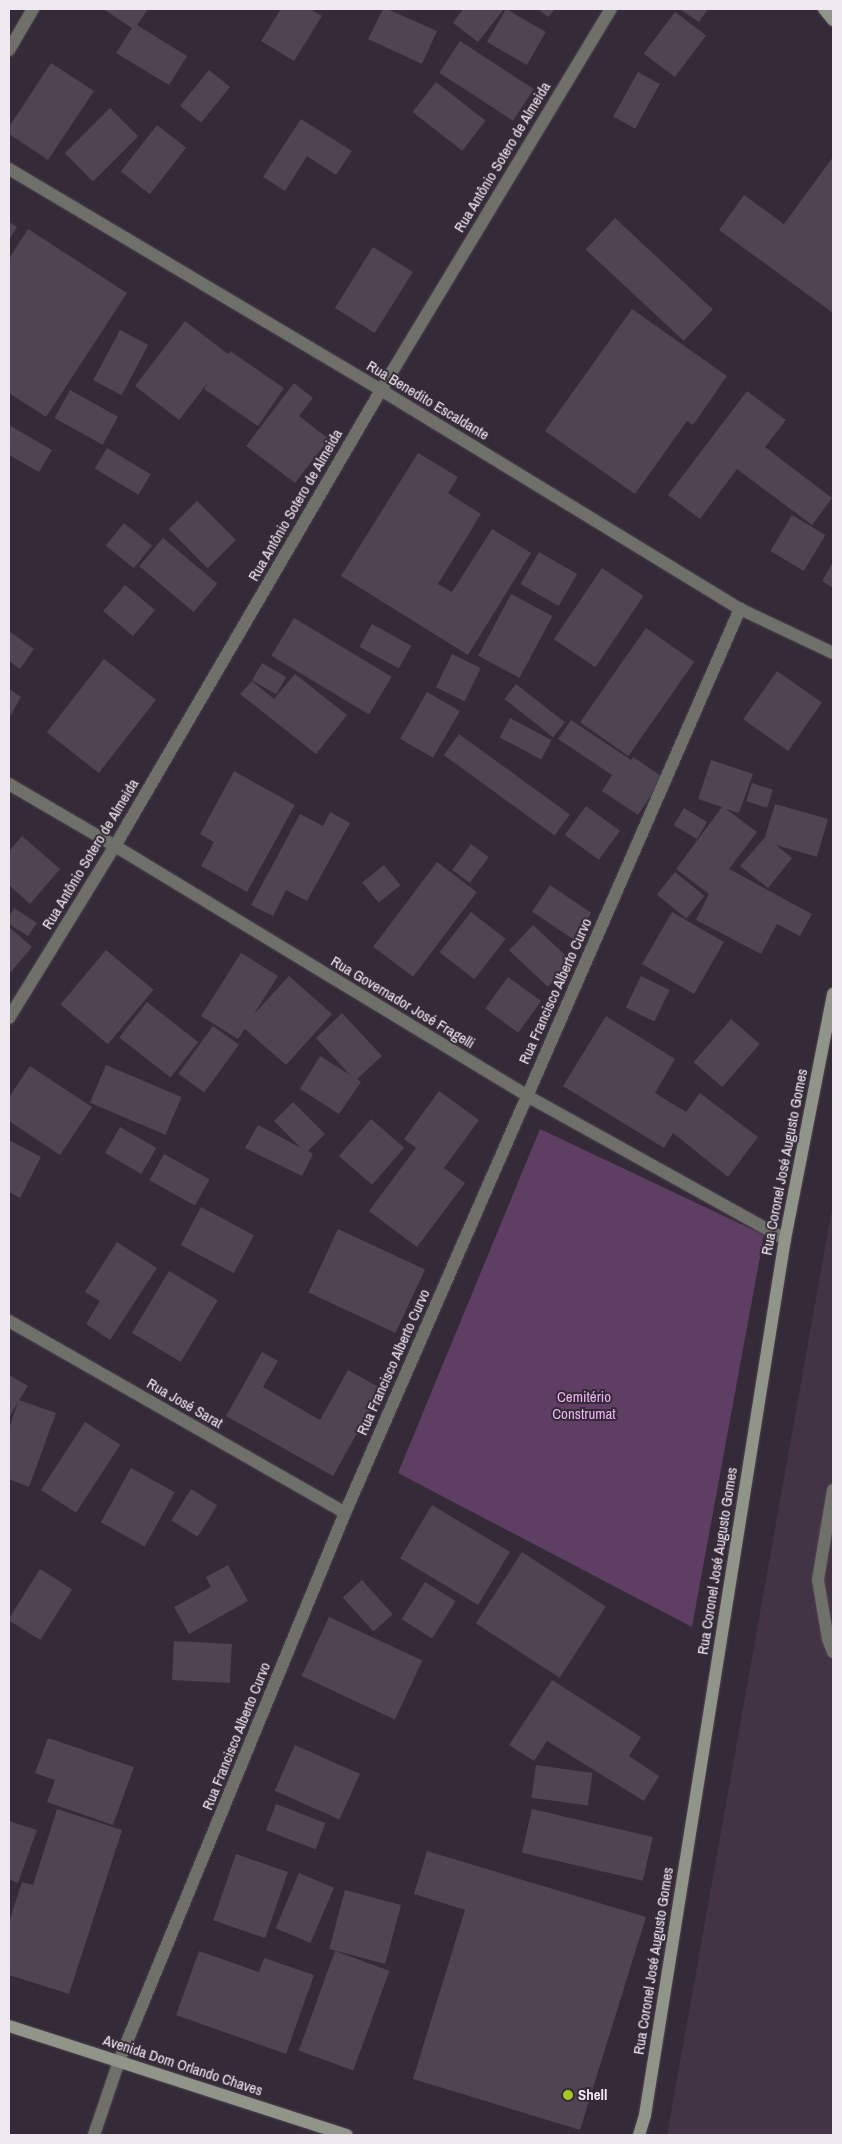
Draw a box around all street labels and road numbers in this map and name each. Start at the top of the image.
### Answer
street label: Rua Antônio Sotero de Almeida [450,78,554,236]
street label: Rua Benedito Escaldante [364,356,492,444]
street label: Rua Antônio Sotero de Almeida [244,425,346,585]
street label: Rua Antônio Sotero de Almeida [38,775,142,933]
street label: Rua Francisco Alberto Curvo [515,915,595,1067]
street label: Rua Governador José Fragelli [328,952,478,1052]
street label: Rua Coronel José Augusto Gomes [757,1067,811,1257]
street label: Rua Francisco Alberto Curvo [353,1286,433,1438]
street label: Rua José Sarat [144,1374,226,1432]
street label: Rua Coronel José Augusto Gomes [693,1466,741,1656]
street label: Rua Francisco Alberto Curvo [198,1659,274,1813]
street label: Rua Coronel José Augusto Gomes [629,1866,677,2056]
street label: Avenida Dom Orlando Chaves [101,2031,265,2099]

